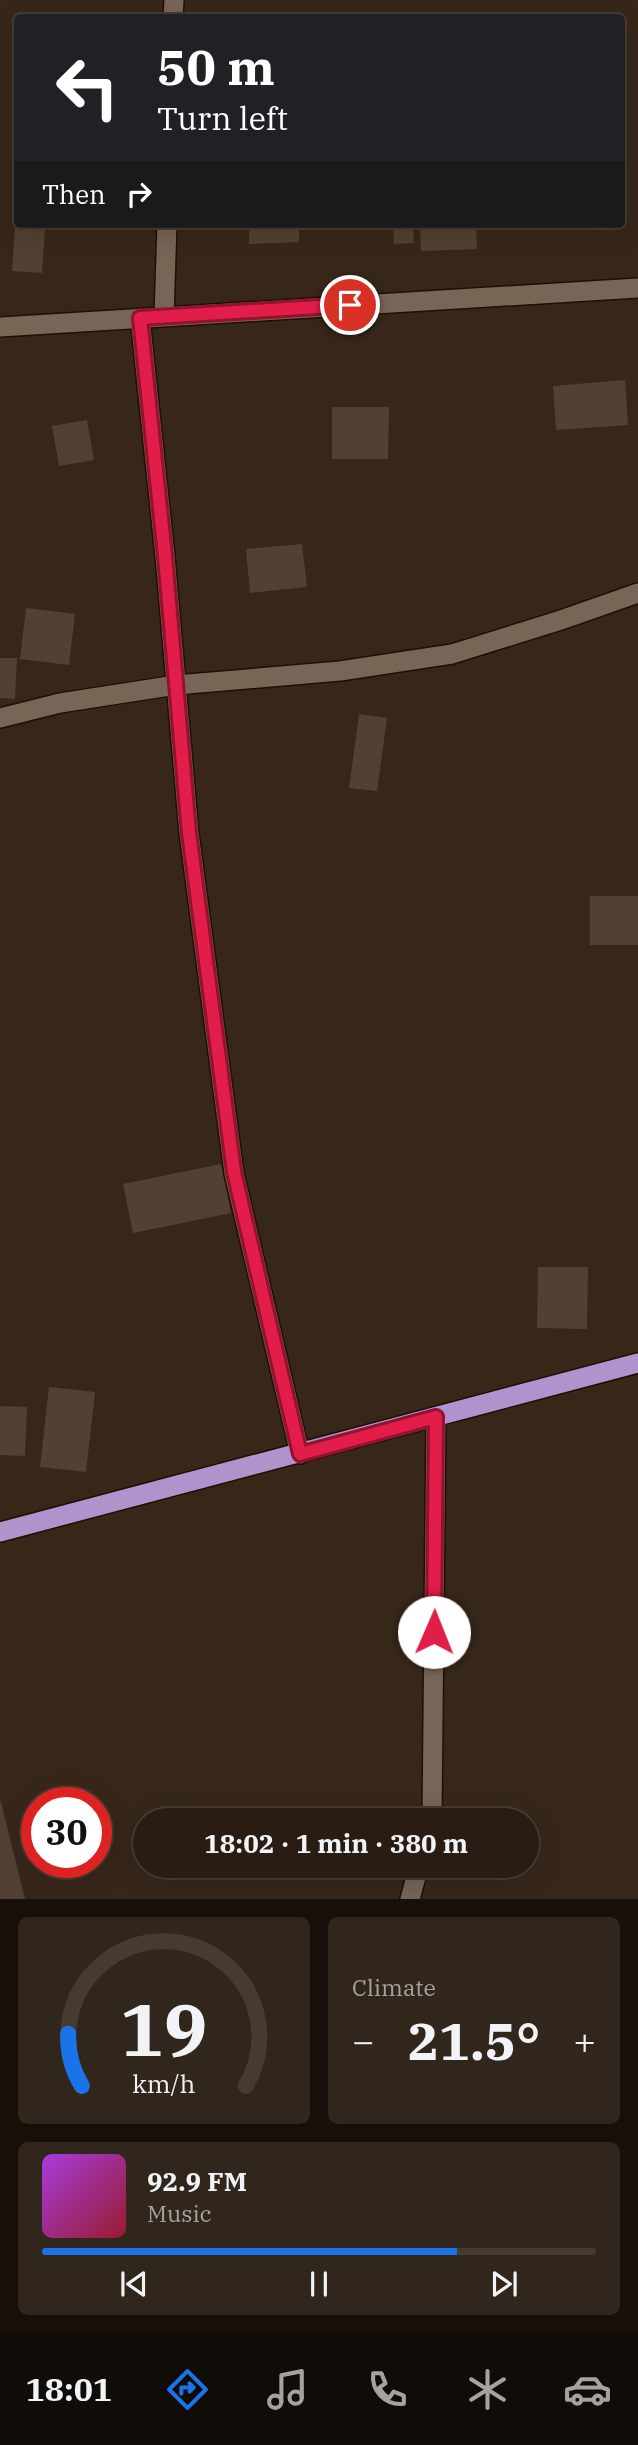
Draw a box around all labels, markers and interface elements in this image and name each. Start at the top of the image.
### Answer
text: 50 m [157,35,275,98]
icon: left [42,42,133,133]
text: Turn left [157,97,288,139]
icon: right [120,175,158,213]
text: Then [42,177,106,211]
pin [320,275,380,335]
icon: arrive [331,286,369,324]
position arrow [397,1595,471,1669]
speed limit sign: 30 [21,1787,112,1878]
text: 18:02 · 1 min · 380 m [204,1826,468,1860]
text: Climate [352,1972,436,2002]
text: 19 [120,1982,208,2077]
text: 21.5° [408,2007,540,2074]
text: − [352,2016,375,2065]
text: + [573,2016,596,2065]
text: km/h [132,2067,196,2100]
text: 92.9 FM [147,2164,247,2198]
text: Music [147,2198,212,2228]
icon: previous [115,2265,153,2303]
icon: pause [300,2265,338,2303]
icon: next [485,2265,523,2303]
icon: directions [163,2365,212,2414]
icon: music [263,2365,312,2414]
icon: phone [363,2365,412,2414]
icon: climate [463,2365,512,2414]
icon: car [563,2365,612,2414]
text: 18:01 [26,2368,112,2410]

